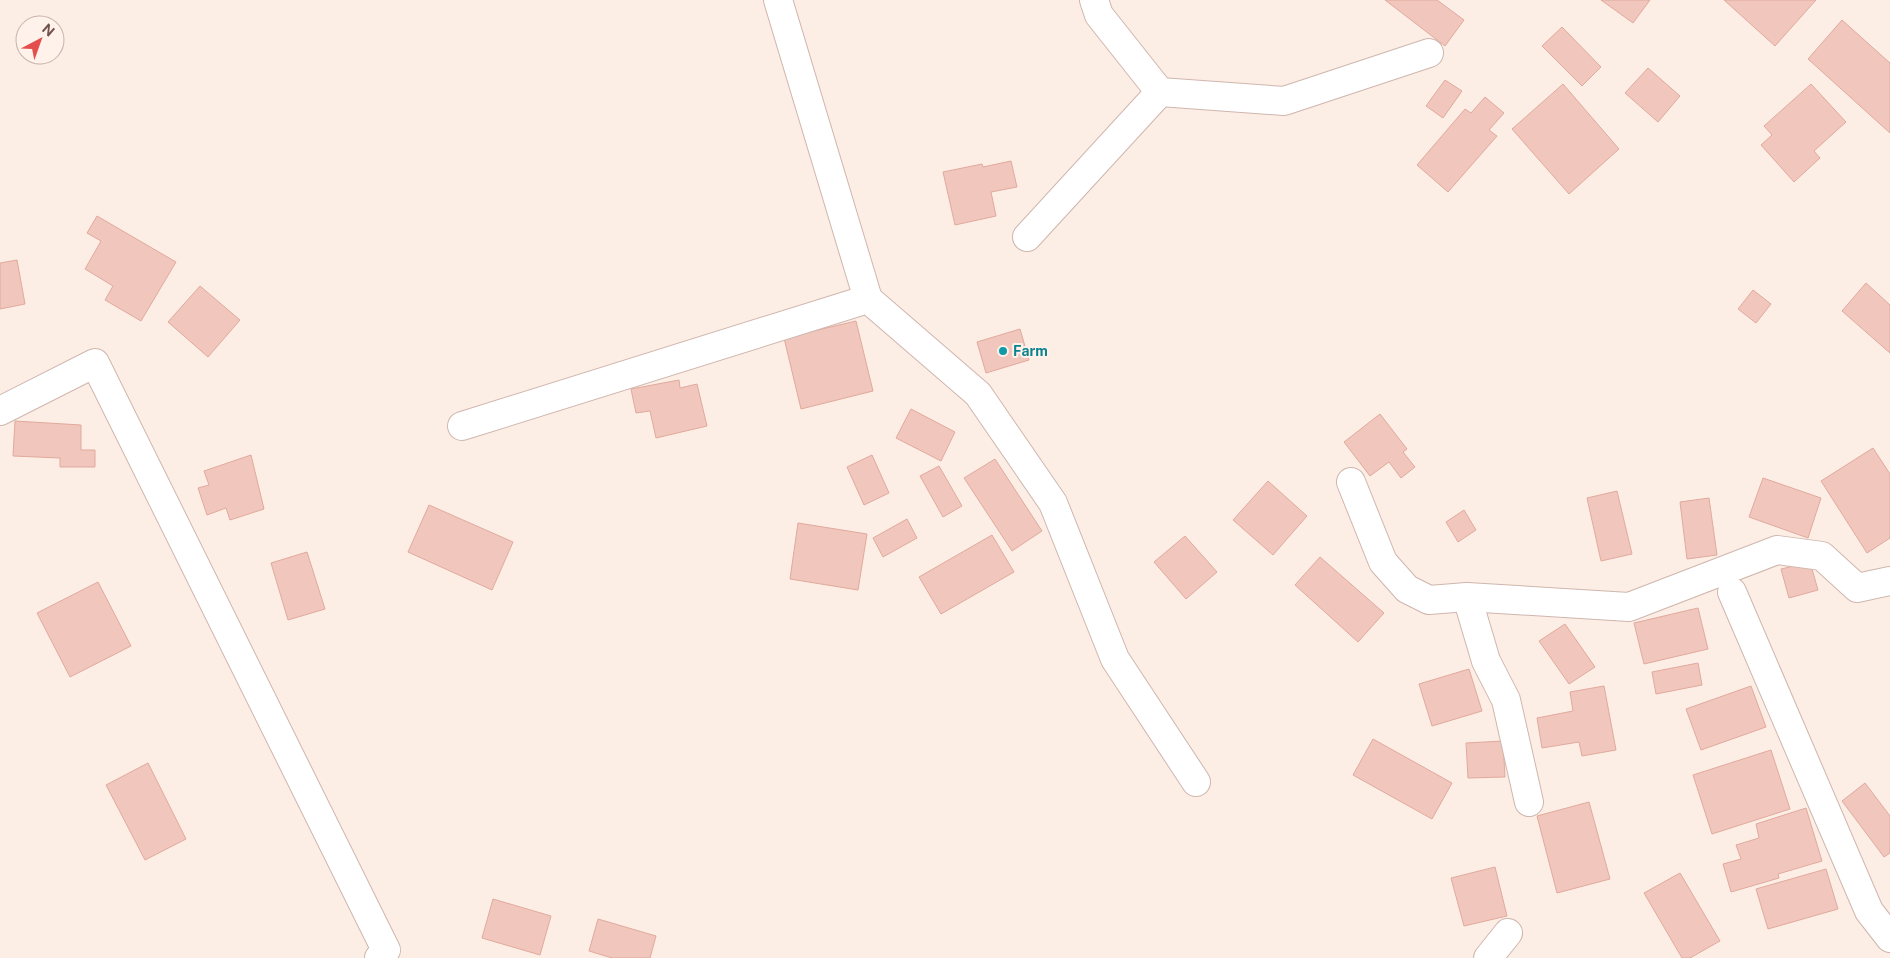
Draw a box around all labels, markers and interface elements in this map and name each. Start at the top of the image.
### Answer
north arrow [15,15,65,65]
text: N [39,21,58,40]
place label: Farm [1013,343,1048,359]
marker: Farm [997,345,1009,357]

